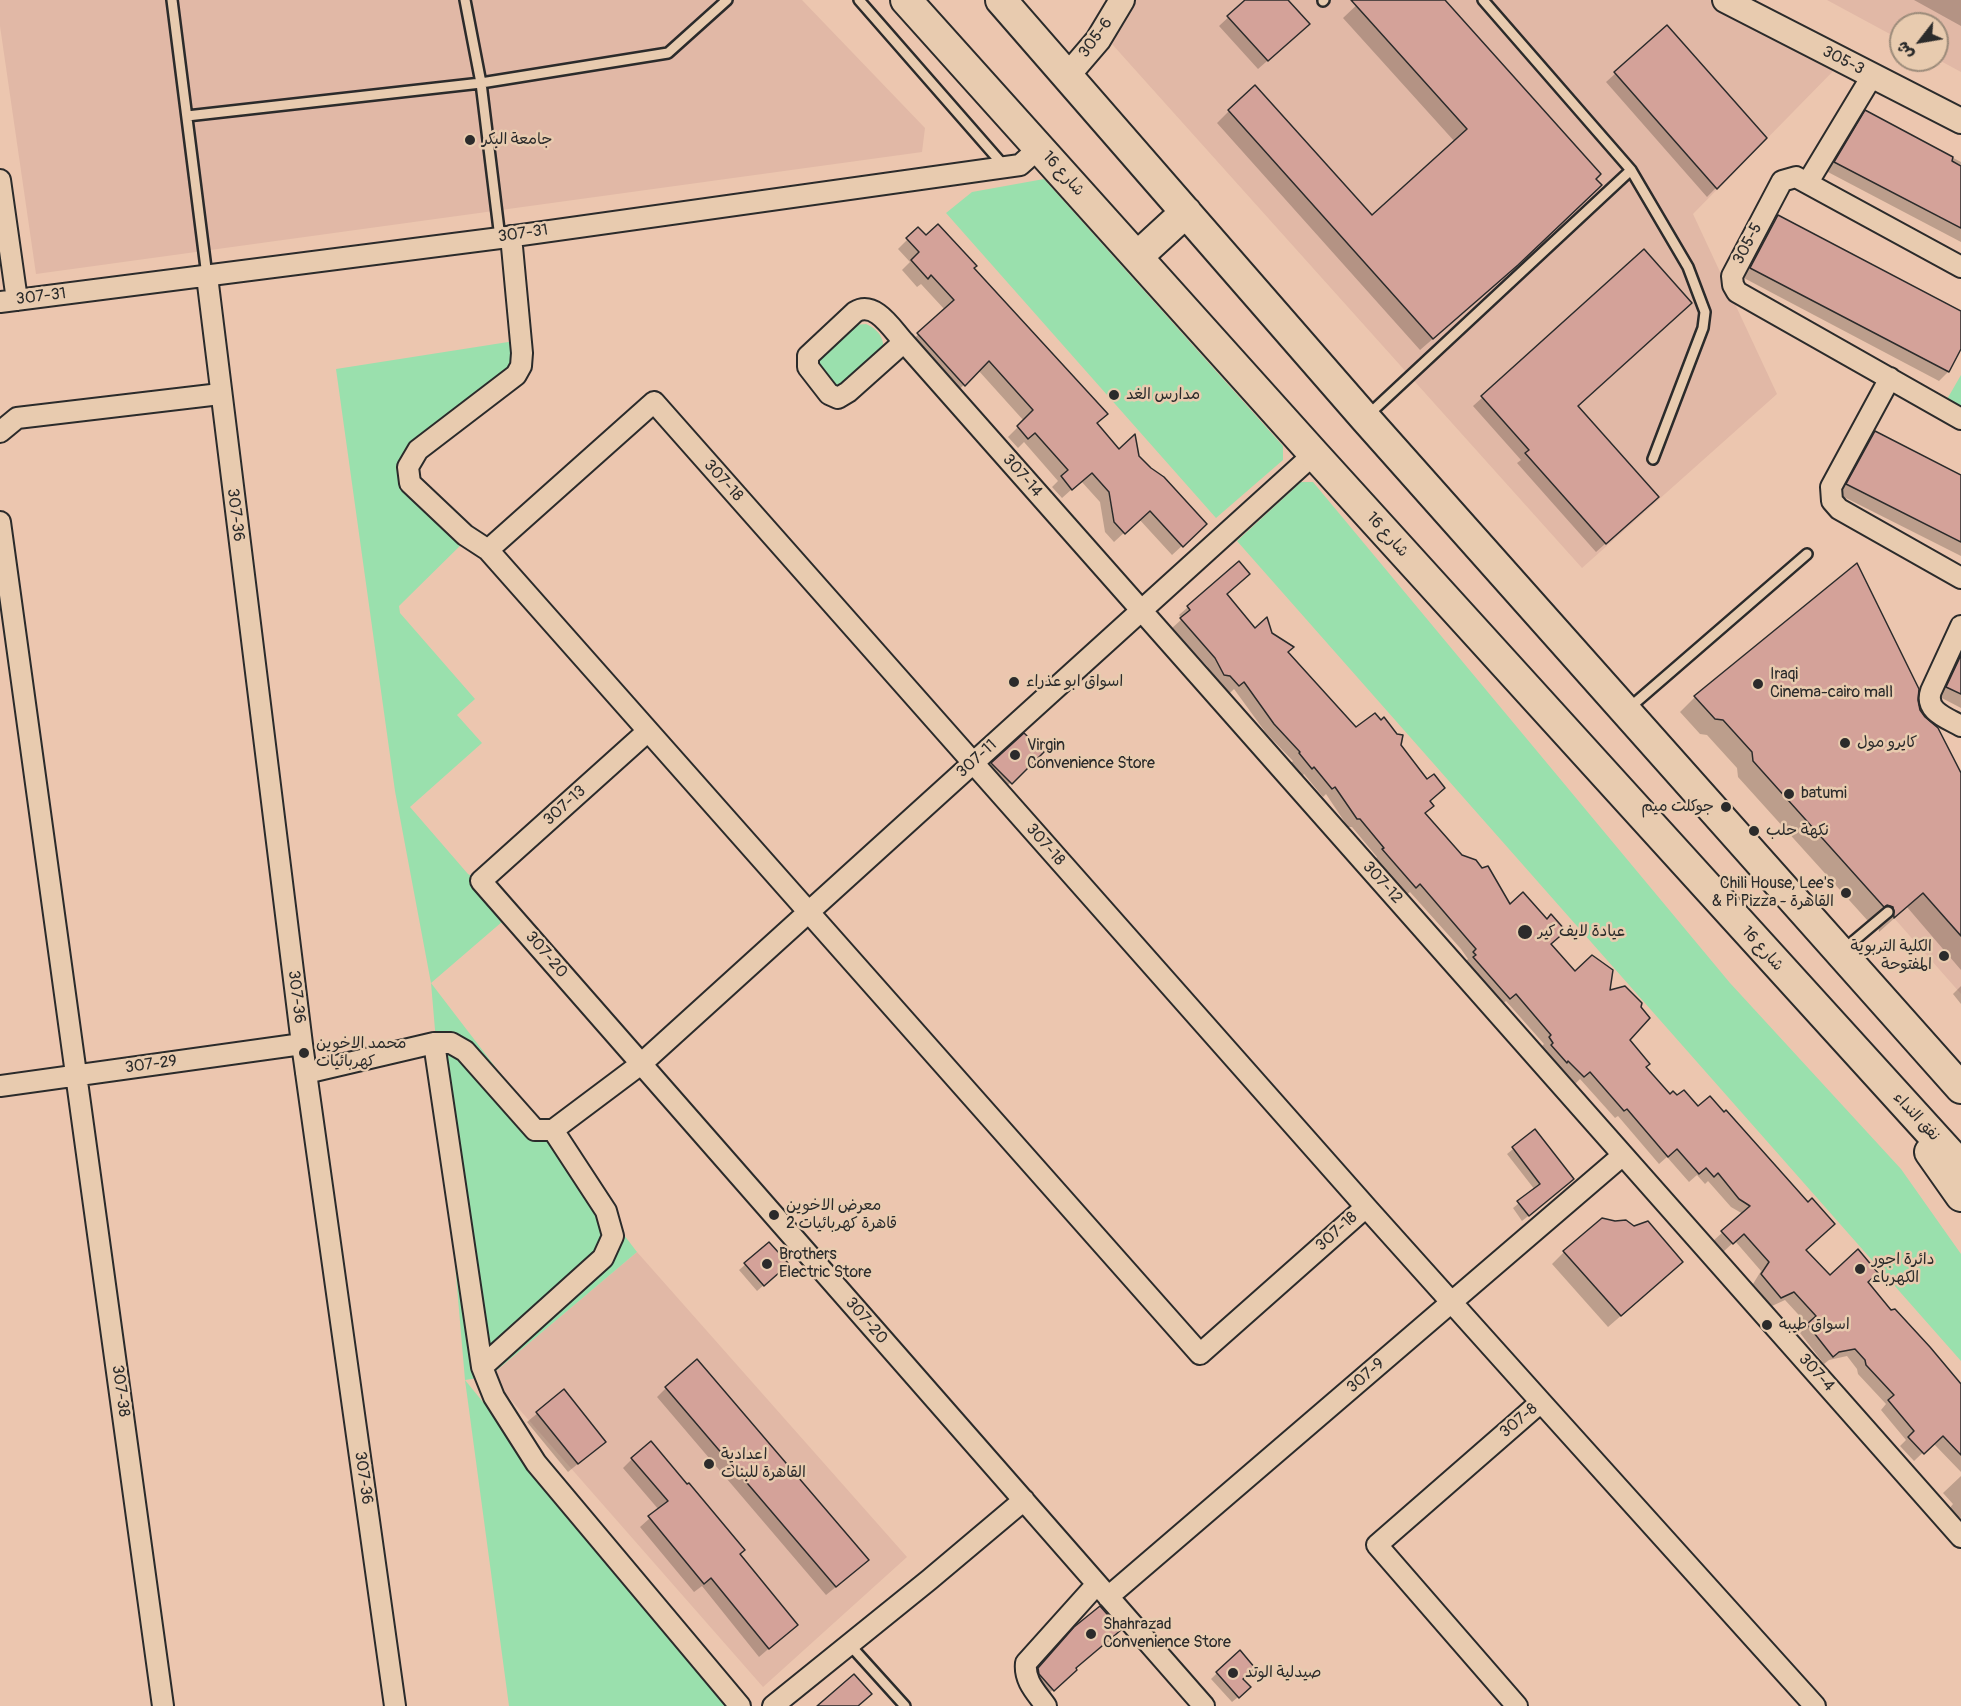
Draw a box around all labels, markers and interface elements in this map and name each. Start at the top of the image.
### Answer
north arrow [1889,12,1949,72]
street label: 305-6 [1075,14,1117,62]
text: ش [1892,38,1918,63]
street label: 305-3 [1819,42,1867,80]
place label: جامعة البكر [482,130,552,150]
marker: جامعة البكر [463,133,477,147]
street label: شارع 16 [1038,148,1088,200]
street label: 305-5 [1729,220,1767,268]
street label: 307-31 [497,221,549,247]
street label: 307-31 [15,284,67,310]
place label: مدارس الغد [1126,385,1200,405]
marker: مدارس الغد [1107,388,1121,402]
street label: 307-14 [998,451,1046,501]
street label: 307-18 [699,456,747,506]
street label: 307-36 [222,487,248,543]
street label: شارع 16 [1362,509,1412,561]
place label: Iraqi Cinema-cairo mall [1770,665,1893,703]
place label: اسواق ابو عذراء [1026,672,1123,692]
marker: اسواق ابو عذراء [1007,675,1021,689]
marker: Iraqi Cinema-cairo mall [1751,677,1765,691]
place label: كايرو مول [1857,733,1917,753]
street label: 307-11 [953,736,1001,782]
place label: Virgin Convenience Store [1027,736,1155,774]
marker: كايرو مول [1838,736,1852,750]
marker: Virgin Convenience Store [1008,748,1022,762]
street label: 307-13 [540,782,590,830]
place label: batumi [1801,784,1847,804]
marker: batumi [1782,787,1796,801]
place label: جوكلت ميم [1641,797,1714,817]
marker: جوكلت ميم [1719,800,1733,814]
street label: 307-18 [1022,820,1068,870]
place label: نكهة حلب [1766,821,1829,841]
marker: نكهة حلب [1747,824,1761,838]
street label: 307-12 [1358,858,1406,908]
place label: Chili House, Lee's & Pi Pizza - القاهرة [1712,874,1834,912]
marker: Chili House, Lee's & Pi Pizza - القاهرة [1839,886,1853,900]
place label: عيادة لايف كير [1538,922,1625,942]
marker: عيادة لايف كير [1516,923,1534,941]
street label: شارع 16 [1737,923,1787,975]
street label: 307-20 [521,928,571,982]
place label: الكلية التربوية المفتوحة [1851,937,1932,975]
marker: الكلية التربوية المفتوحة [1937,949,1951,963]
street label: 307-36 [283,969,309,1025]
place label: محمد الاخوين كهربائيات [316,1034,406,1072]
marker: محمد الاخوين كهربائيات [297,1046,311,1060]
street label: 307-29 [124,1052,178,1078]
street label: نفق النداء [1889,1089,1943,1145]
place label: معرض الاخوين قاهرة كهربائيات 2 [786,1196,897,1234]
marker: معرض الاخوين قاهرة كهربائيات 2 [767,1208,781,1222]
street label: 307-18 [1312,1208,1362,1256]
place label: Brothers Electric Store [779,1245,871,1283]
place label: دائرة اجور الكهرباء [1872,1250,1934,1288]
marker: Brothers Electric Store [760,1257,774,1271]
marker: دائرة اجور الكهرباء [1853,1262,1867,1276]
street label: 307-20 [841,1294,891,1348]
place label: اسواق طيبه [1779,1315,1850,1335]
marker: اسواق طيبه [1760,1318,1774,1332]
street label: 307-4 [1794,1350,1838,1396]
street label: 307-9 [1343,1355,1389,1397]
street label: 307-38 [107,1364,133,1418]
street label: 307-8 [1496,1400,1542,1442]
place label: اعدادية القاهرة للبنات [721,1445,806,1483]
street label: 307-36 [350,1450,376,1506]
marker: اعدادية القاهرة للبنات [702,1457,716,1471]
place label: Shahrazad Convenience Store [1103,1615,1231,1653]
marker: Shahrazad Convenience Store [1084,1627,1098,1641]
place label: صيدلية الوتد [1245,1663,1321,1683]
marker: صيدلية الوتد [1226,1666,1240,1680]

